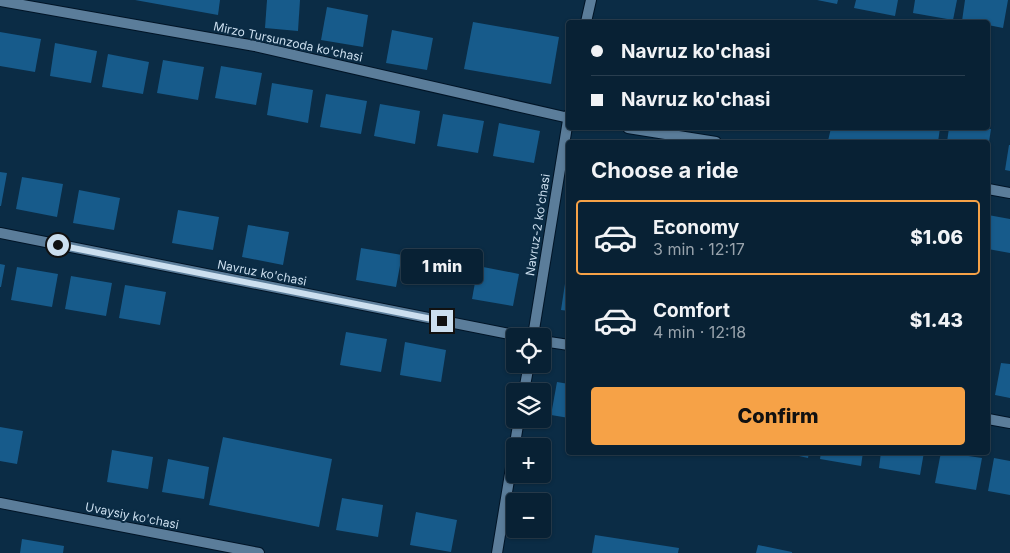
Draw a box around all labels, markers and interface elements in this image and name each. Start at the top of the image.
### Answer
street label: Mirzo Tursunzoda ko'chasi [212,18,364,65]
text: Navruz ko'chasi [621,40,770,63]
text: Navruz ko'chasi [621,88,770,111]
text: Choose a ride [591,157,739,183]
street label: Navruz-2 ko'chasi [522,173,553,277]
icon: car [593,215,638,260]
text: Economy [653,216,739,239]
text: $1.06 [910,226,963,249]
route start [47,234,69,256]
text: 3 min · 12:17 [653,239,745,259]
callout: 1 min [401,248,483,284]
street label: Navruz ko'chasi [216,256,308,289]
text: 1 min [422,256,462,276]
icon: car [593,298,638,343]
text: Comfort [653,299,730,322]
text: $1.43 [910,309,963,332]
route end [431,310,453,332]
text: 4 min · 12:18 [653,322,746,342]
map controls [506,328,551,538]
button: locate [506,328,551,373]
button: layers [506,383,551,428]
button: Confirm [591,387,965,445]
button: + [506,438,551,483]
button: − [506,493,551,538]
street label: Uvaysiy ko'chasi [84,499,180,532]

